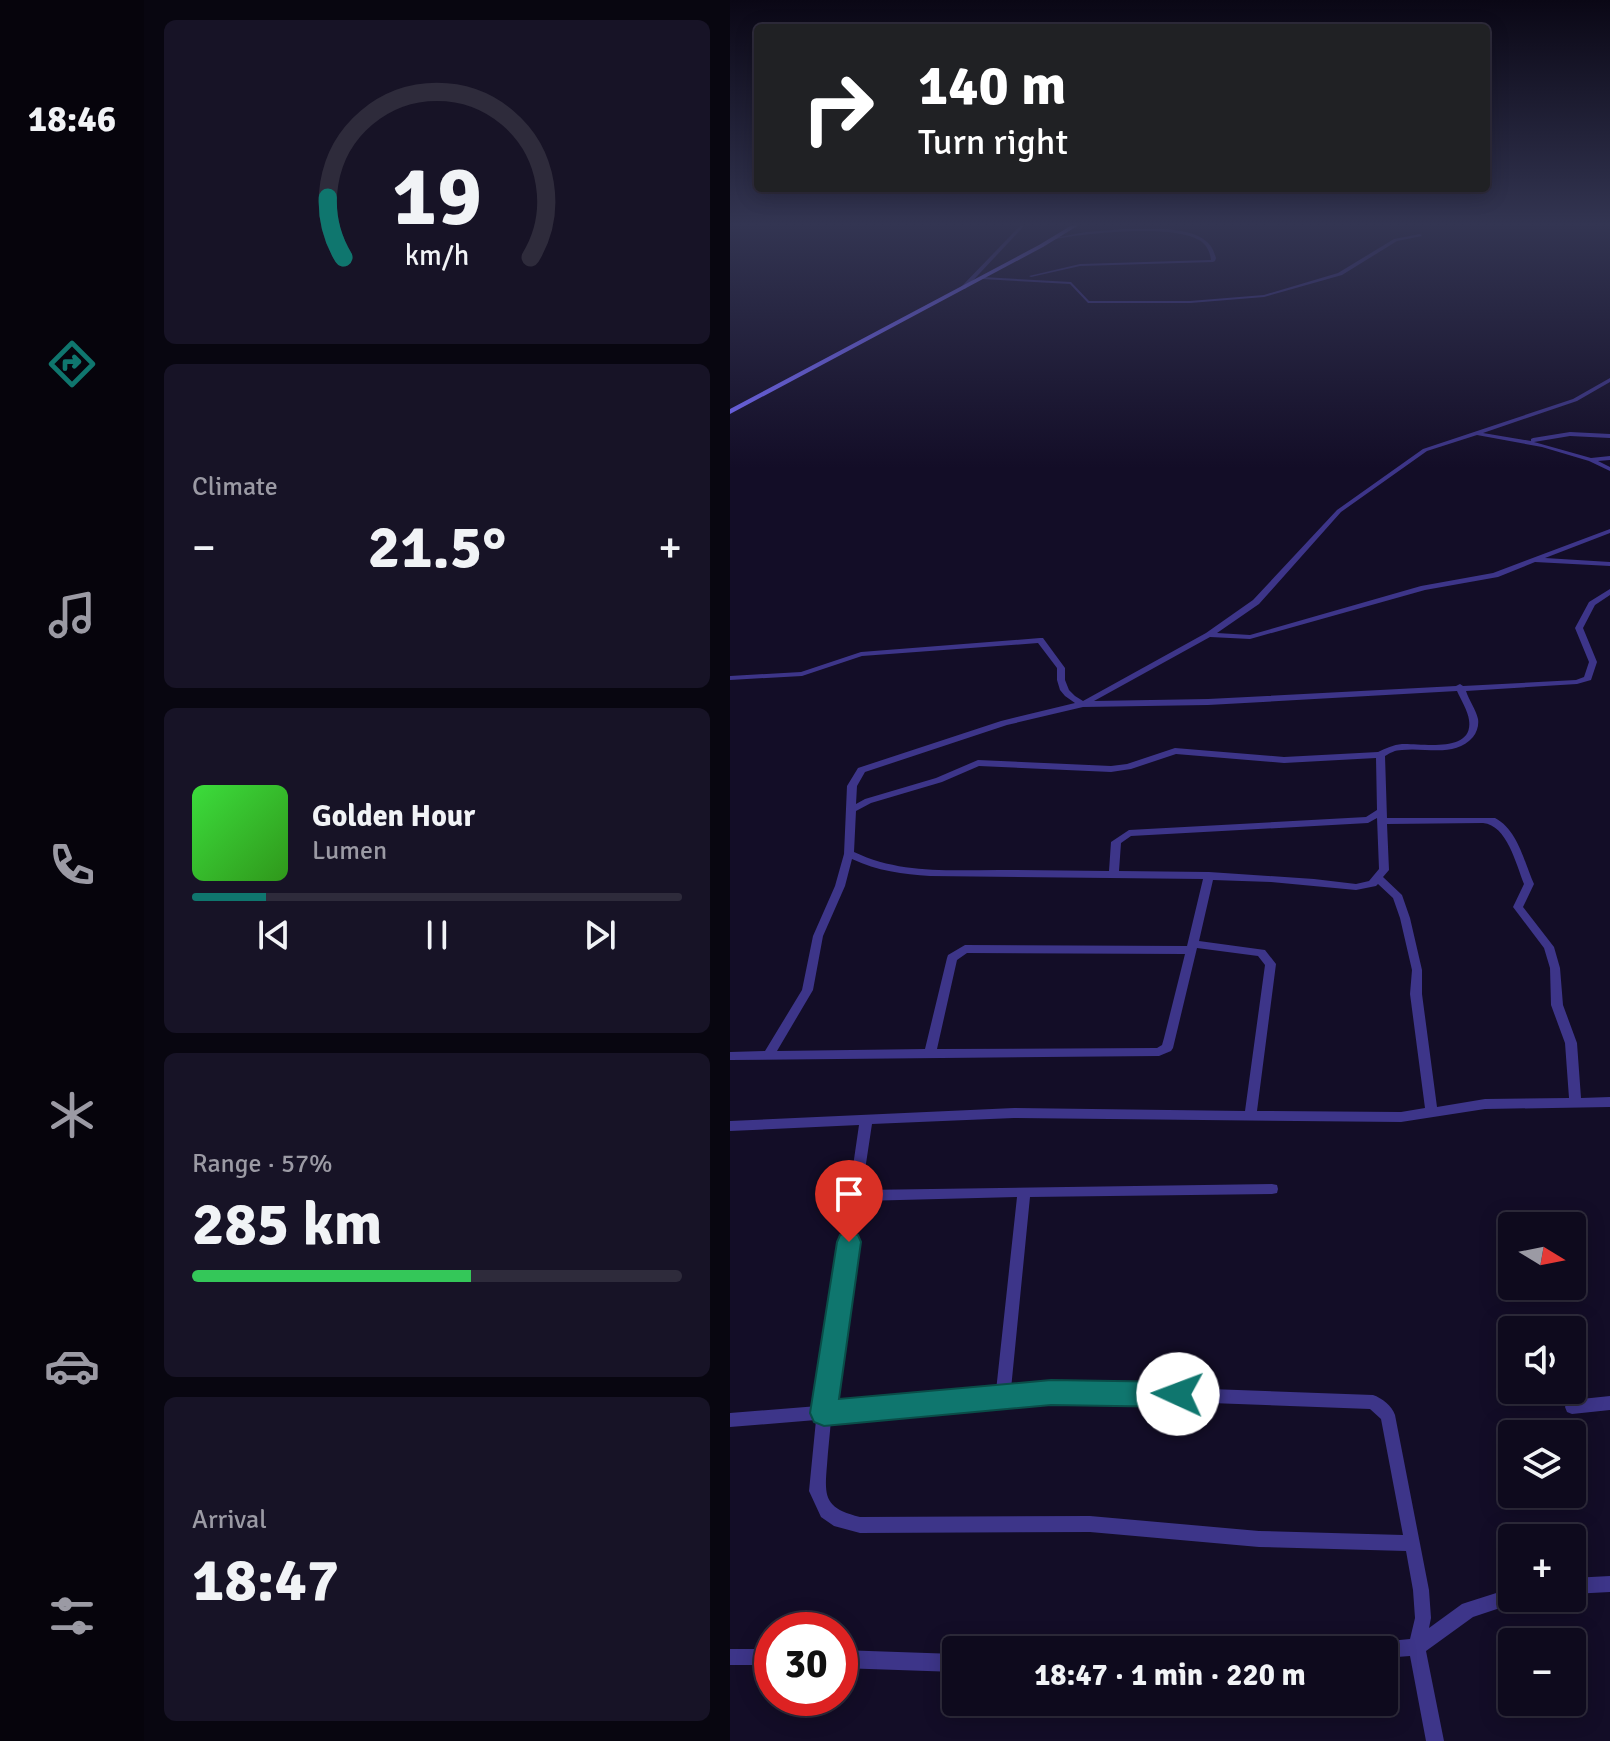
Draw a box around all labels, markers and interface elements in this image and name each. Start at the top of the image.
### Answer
text: 140 m [918,51,1066,120]
icon: right [786,56,890,160]
text: 18:46 [28,97,116,142]
text: Turn right [918,120,1068,165]
text: 19 [392,146,482,248]
text: km/h [405,238,469,273]
icon: directions [44,336,100,392]
text: Climate [192,471,278,503]
text: 21.5° [368,511,506,585]
text: − [192,521,216,575]
text: + [658,521,682,575]
icon: music [44,587,100,643]
text: Golden Hour [312,798,475,835]
text: Lumen [312,835,387,867]
icon: phone [44,837,100,893]
icon: previous [252,913,296,957]
icon: pause [415,913,459,957]
icon: next [578,913,622,957]
icon: climate [44,1087,100,1143]
text: Range · 57% [192,1148,333,1180]
pin [815,1160,883,1242]
icon: arrive [827,1172,871,1216]
text: 285 km [192,1188,382,1262]
north arrow [1498,1212,1586,1300]
map controls [1498,1212,1586,1716]
button: sound [1498,1316,1586,1404]
icon: car [44,1338,100,1394]
position arrow [1136,1352,1220,1436]
button: layers [1498,1420,1586,1508]
text: Arrival [192,1504,267,1536]
button: + [1498,1524,1586,1612]
text: 18:47 [192,1544,339,1618]
icon: filters [44,1588,100,1644]
speed limit sign: 30 [754,1612,858,1716]
button: − [1498,1628,1586,1716]
text: 18:47 · 1 min · 220 m [1034,1657,1306,1694]

